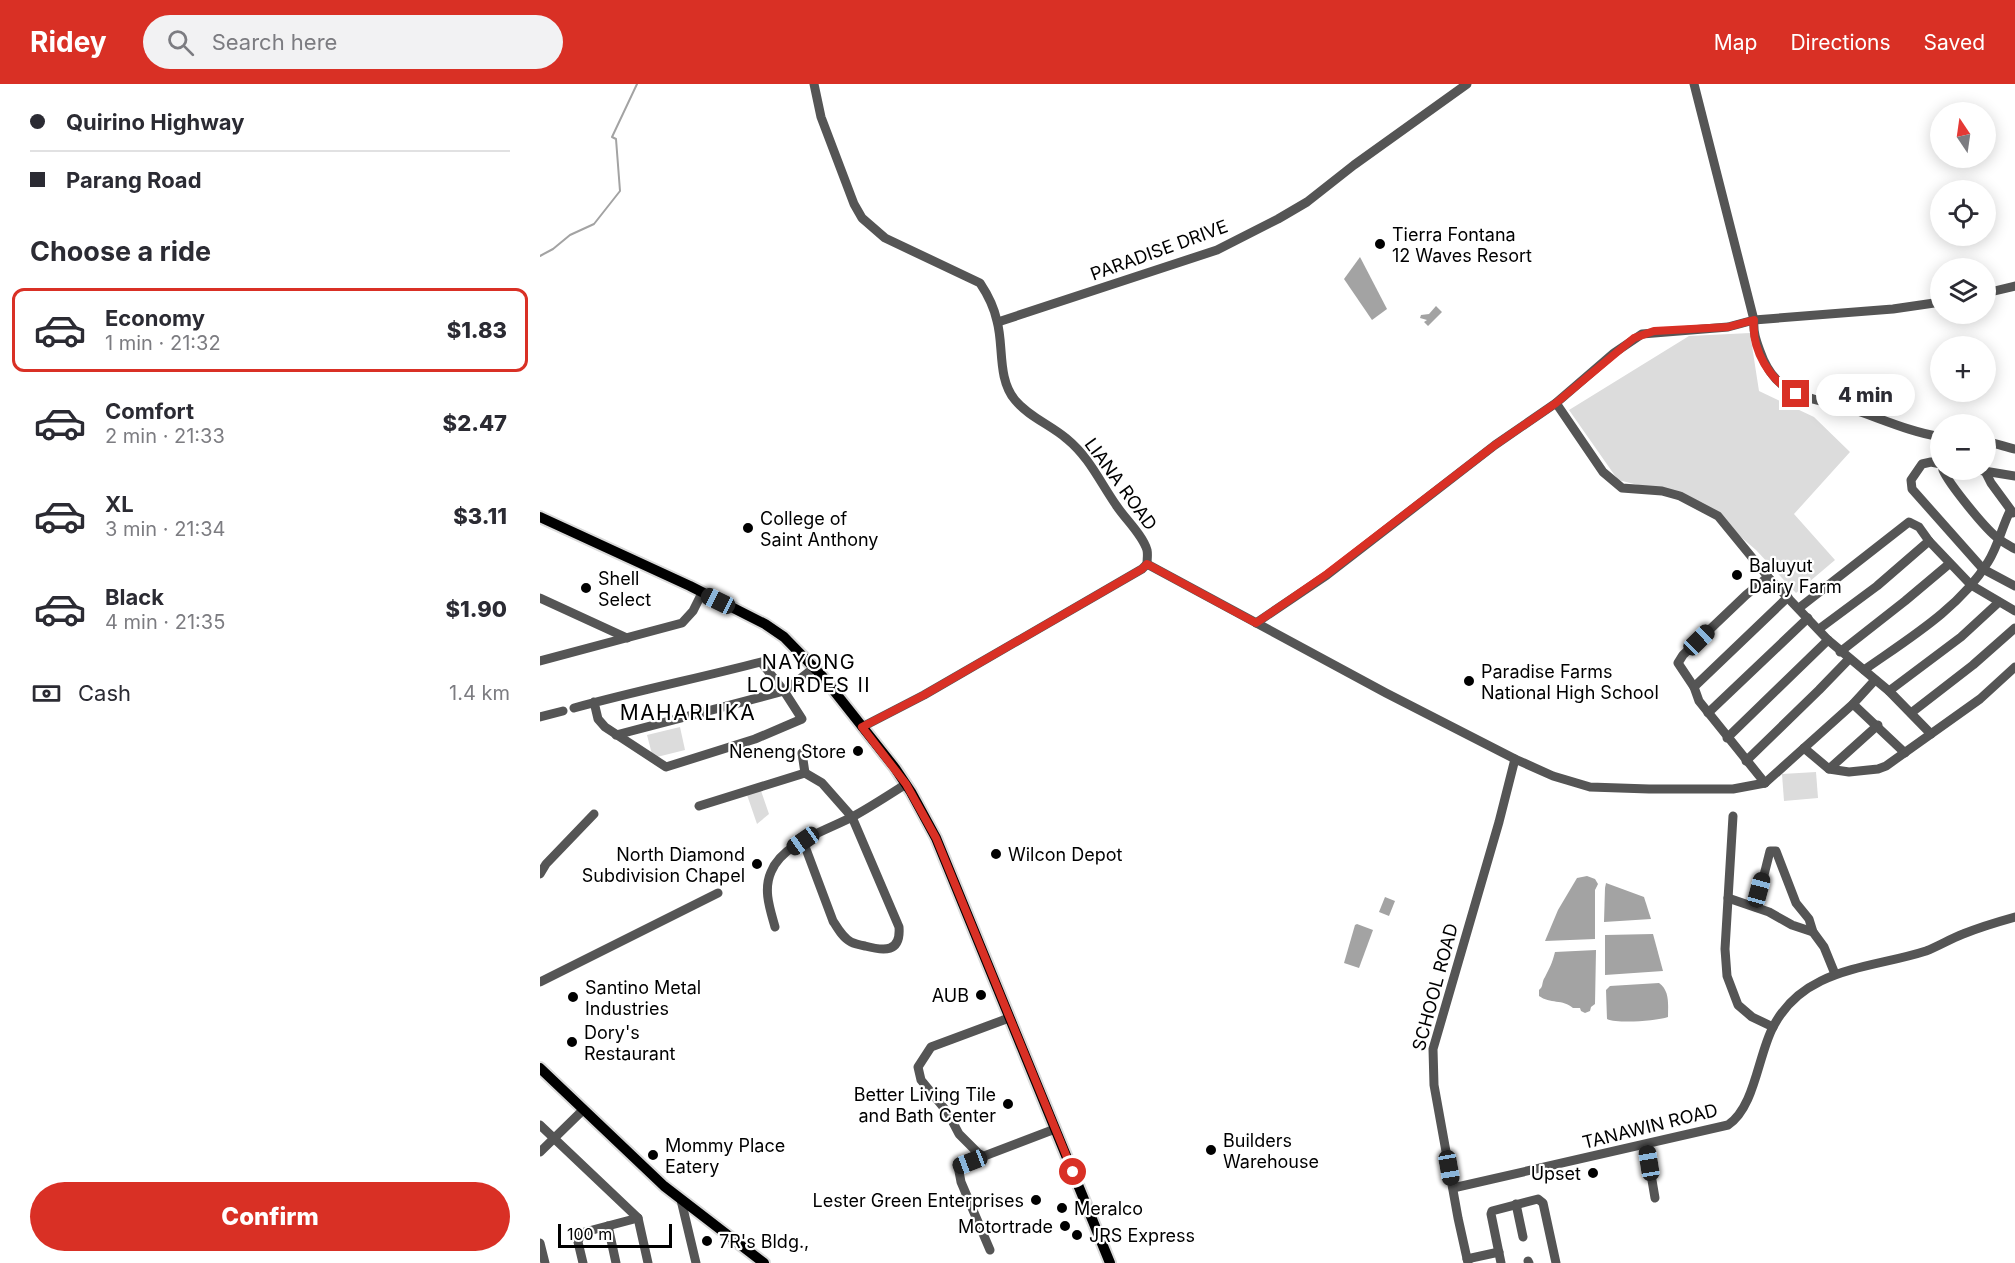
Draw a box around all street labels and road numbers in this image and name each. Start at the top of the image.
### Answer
street label: PARADISE DRIVE [1088,215,1230,285]
street label: LIANA ROAD [1081,434,1161,534]
street label: SCHOOL ROAD [1408,921,1462,1053]
street label: TANAWIN ROAD [1580,1099,1720,1153]

